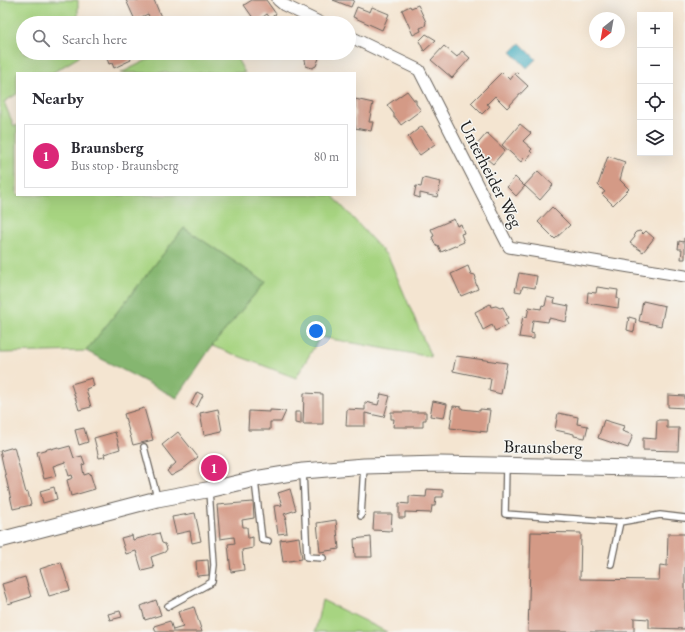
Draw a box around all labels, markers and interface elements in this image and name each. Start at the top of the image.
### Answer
north arrow [589,12,625,48]
map controls [637,12,673,156]
button: + [637,12,673,48]
search box [16,16,356,60]
icon: search [30,27,52,49]
text: Search here [62,29,127,48]
button: − [637,48,673,84]
button: locate [637,84,673,120]
text: Nearby [32,87,84,109]
street label: Unterheider Weg [455,116,528,231]
button: layers [637,120,673,156]
text: Braunsberg [71,138,143,157]
text: 1 [43,148,49,165]
text: 80 m [314,148,339,165]
text: Bus stop · Braunsberg [71,157,178,174]
your location [306,321,326,341]
street label: Braunsberg [503,434,583,459]
pin: 1 [201,453,227,483]

